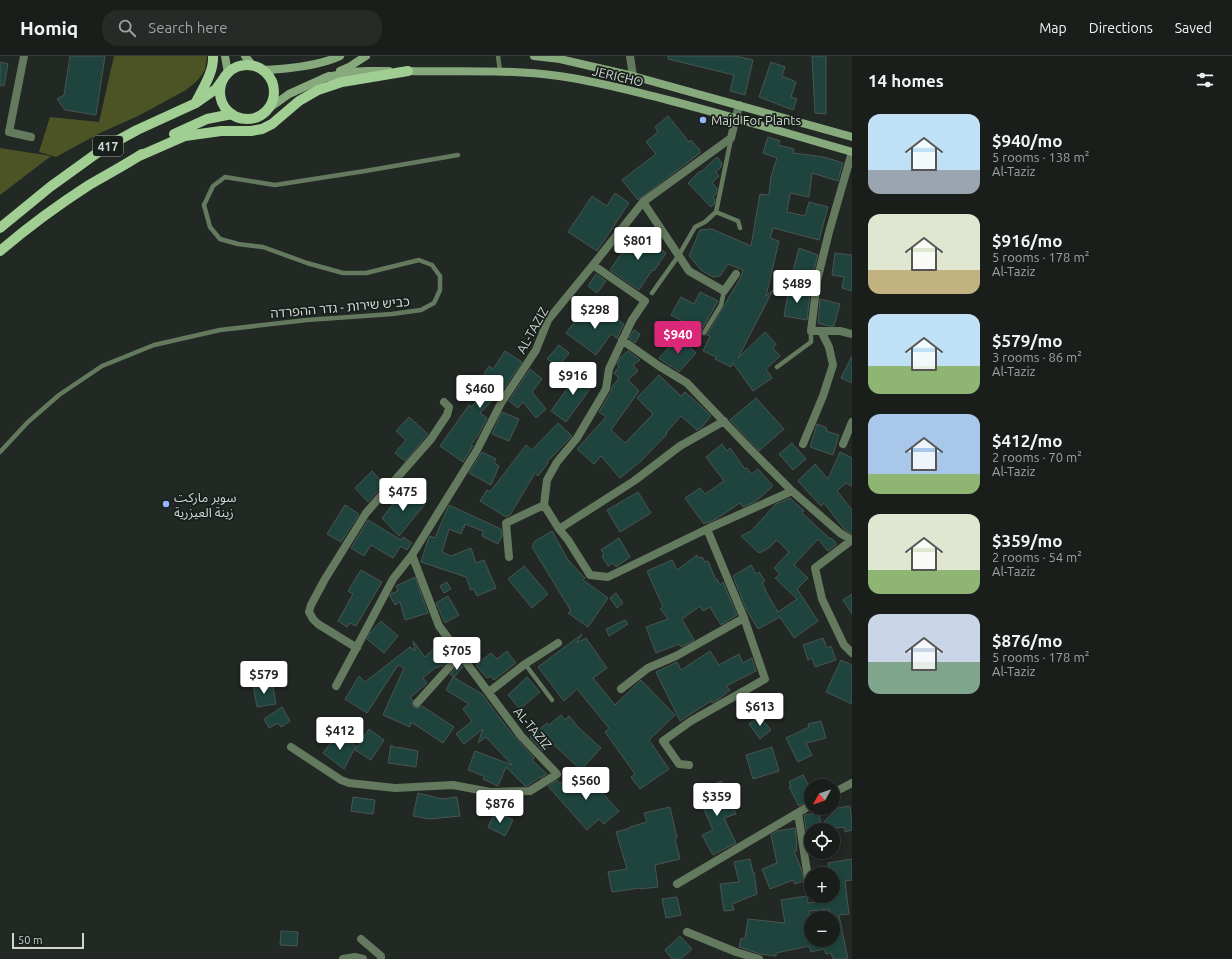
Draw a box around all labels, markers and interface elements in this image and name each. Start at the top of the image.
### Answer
search box [102,10,382,46]
text: Homiq [20,17,78,39]
icon: search [116,17,138,39]
text: Search here [148,19,228,36]
text: Map [1039,20,1067,36]
text: Directions [1089,20,1153,36]
text: Saved [1175,20,1212,36]
street label: JERICHO [591,63,645,89]
icon: filters [1194,69,1216,91]
text: 14 homes [868,71,944,90]
place label: Majd For Plants [711,113,801,127]
marker: Majd For Plants [698,115,708,125]
icon: home [900,130,948,178]
text: $940/mo [992,131,1062,150]
road number: 417 [93,136,123,156]
text: 5 rooms · 138 m² [992,150,1089,164]
text: Al-Taziz [992,164,1036,178]
pin: $801 [614,227,662,261]
icon: home [900,230,948,278]
text: $916/mo [992,231,1062,250]
text: $801 [623,233,653,247]
text: 5 rooms · 178 m² [992,250,1089,264]
text: Al-Taziz [992,264,1036,278]
pin: $489 [773,270,821,304]
text: $489 [782,276,812,290]
street label: כביש שירות - גדר ההפרדה [270,294,411,320]
pin: $298 [571,296,619,330]
text: $298 [580,302,610,316]
street label: AL-TAZIZ [514,304,550,356]
pin: $940 [654,321,702,355]
text: $940 [663,327,693,341]
icon: home [900,330,948,378]
text: $579/mo [992,331,1062,350]
text: 3 rooms · 86 m² [992,350,1082,364]
pin: $916 [549,362,597,396]
text: Al-Taziz [992,364,1036,378]
text: $916 [558,368,588,382]
pin: $460 [456,375,504,409]
text: $460 [465,381,495,395]
icon: home [900,430,948,478]
text: $412/mo [992,431,1062,450]
text: 2 rooms · 70 m² [992,450,1082,464]
text: Al-Taziz [992,464,1036,478]
pin: $475 [379,478,427,512]
text: $475 [388,484,418,498]
place label: سوبر ماركت زينة العيزرية [174,490,236,520]
marker: سوبر ماركت زينة العيزرية [161,499,171,509]
icon: home [900,530,948,578]
text: $359/mo [992,531,1062,550]
text: 2 rooms · 54 m² [992,550,1082,564]
text: Al-Taziz [992,564,1036,578]
icon: home [900,630,948,678]
text: $876/mo [992,631,1062,650]
pin: $705 [433,637,481,671]
text: $705 [442,643,472,657]
text: 5 rooms · 178 m² [992,650,1089,664]
pin: $579 [240,661,288,695]
text: Al-Taziz [992,664,1036,678]
text: $579 [249,667,279,681]
pin: $613 [736,693,784,727]
text: $613 [745,699,775,713]
street label: AL-TAZIZ [511,704,555,752]
pin: $412 [316,717,364,751]
text: $412 [325,723,355,737]
pin: $560 [562,767,610,801]
text: $560 [571,773,601,787]
north arrow [804,779,840,815]
map controls [804,779,840,947]
pin: $359 [693,783,741,817]
text: $359 [702,789,732,803]
pin: $876 [476,790,524,824]
text: $876 [485,796,515,810]
button: locate [804,823,840,859]
button: + [804,867,840,903]
button: − [804,911,840,947]
scale bar [12,931,84,950]
text: 50 m [18,934,42,946]

